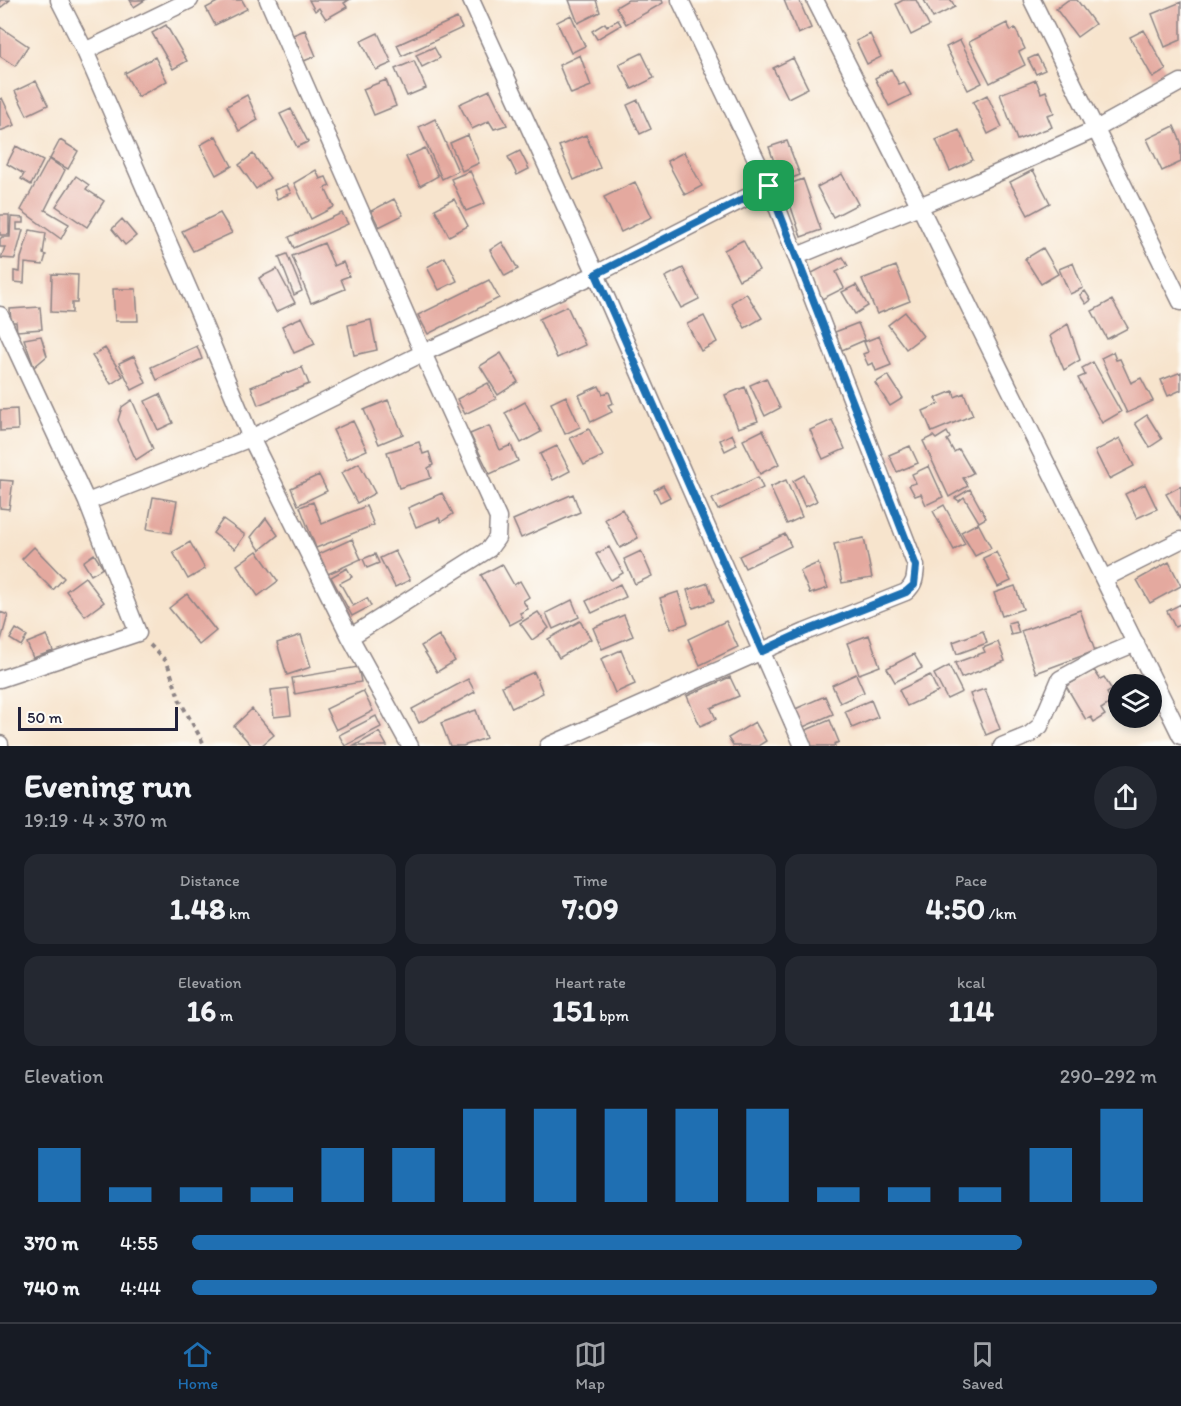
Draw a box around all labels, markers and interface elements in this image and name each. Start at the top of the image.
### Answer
pin [743,160,794,211]
icon: arrive [752,169,785,202]
map controls [1108,674,1162,728]
button: layers [1108,674,1162,728]
scale bar [18,704,178,732]
text: 50 m [27,708,62,727]
text: Evening run [24,766,191,805]
button: share [1094,766,1157,829]
text: 19:19 · 4 × 370 m [24,808,167,832]
text: Distance [180,871,240,890]
text: Time [573,871,608,890]
text: Pace [955,871,987,890]
text: 1.48 [170,890,225,927]
text: 7:09 [562,890,619,927]
text: 4:50 [926,890,985,927]
text: km [225,904,250,923]
text: /km [985,904,1017,923]
text: Elevation [178,973,242,992]
text: Heart rate [555,973,626,992]
text: kcal [957,973,985,992]
text: 16 [186,992,216,1029]
text: 151 [552,992,596,1029]
text: 114 [948,992,994,1029]
text: m [216,1006,233,1025]
text: bpm [596,1006,629,1025]
text: Elevation [24,1064,103,1088]
text: 290–292 m [1060,1064,1157,1088]
text: 370 m [24,1231,78,1255]
text: 4:55 [120,1231,158,1255]
text: 740 m [24,1276,80,1300]
text: 4:44 [120,1276,161,1300]
tab: Home [178,1338,218,1393]
tab: Map [574,1338,607,1393]
tab: Saved [962,1338,1003,1393]

